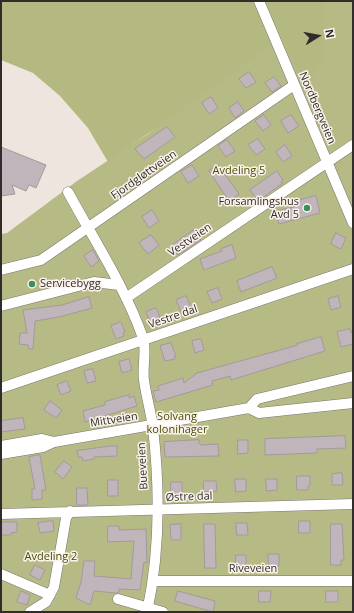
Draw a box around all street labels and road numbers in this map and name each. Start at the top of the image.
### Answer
street label: Nordbergveien [296,70,338,146]
street label: Fjordgløttveien [109,148,179,202]
street label: Vestveien [166,221,214,259]
street label: Vestre dal [147,302,199,332]
street label: Mittveien [89,410,139,430]
street label: Bueveien [135,442,151,490]
street label: Østre dal [165,490,213,504]
street label: Riveveien [229,562,277,576]

